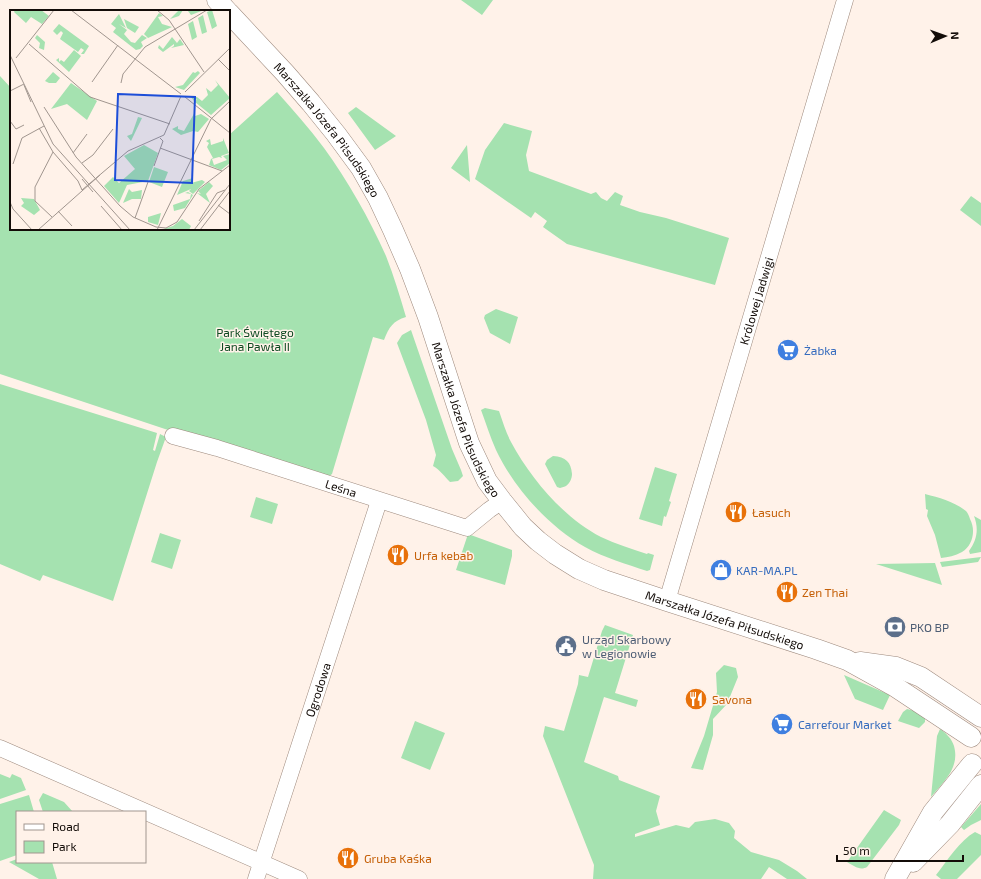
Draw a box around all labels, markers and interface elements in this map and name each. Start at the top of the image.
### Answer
inset map [10,10,230,230]
north arrow [925,16,965,56]
text: N [949,31,962,40]
street label: Marszałka Józefa Piłsudskiego [272,59,383,200]
street label: Królowej Jadwigi [736,255,776,346]
park label: Park Świętego Jana Pawła II [216,325,294,353]
supermarket icon: Żabka [775,337,801,363]
street label: Marszałka Józefa Piłsudskiego [430,340,504,500]
place label: Żabka [804,343,837,357]
street label: Leśna [324,476,359,499]
restaurant icon: Łasuch [723,499,749,525]
place label: Łasuch [752,505,791,519]
restaurant icon: Urfa kebab [385,542,411,568]
place label: Urfa kebab [414,548,473,562]
shop icon: KAR-MA.PL [708,557,734,583]
place label: KAR-MA.PL [736,563,797,577]
restaurant icon: Zen Thai [774,579,800,605]
place label: Zen Thai [802,585,848,599]
street label: Marszałka Józefa Piłsudskiego [644,587,806,652]
bank icon: PKO BP [882,614,908,640]
place label: PKO BP [910,620,949,634]
place label: Urząd Skarbowy w Legionowie [582,632,672,660]
public building icon: Urząd Skarbowy w Legionowie [553,633,579,659]
street label: Ogrodowa [302,661,333,719]
restaurant icon: Savona [683,686,709,712]
place label: Savona [712,692,752,706]
supermarket icon: Carrefour Market [769,711,795,737]
place label: Carrefour Market [798,717,892,731]
legend [16,811,146,863]
text: Road [52,819,80,833]
scale bar [837,837,963,863]
text: Park [52,839,77,853]
text: 50 m [843,843,870,857]
restaurant icon: Gruba Kaśka [335,845,361,871]
place label: Gruba Kaśka [364,851,432,865]

